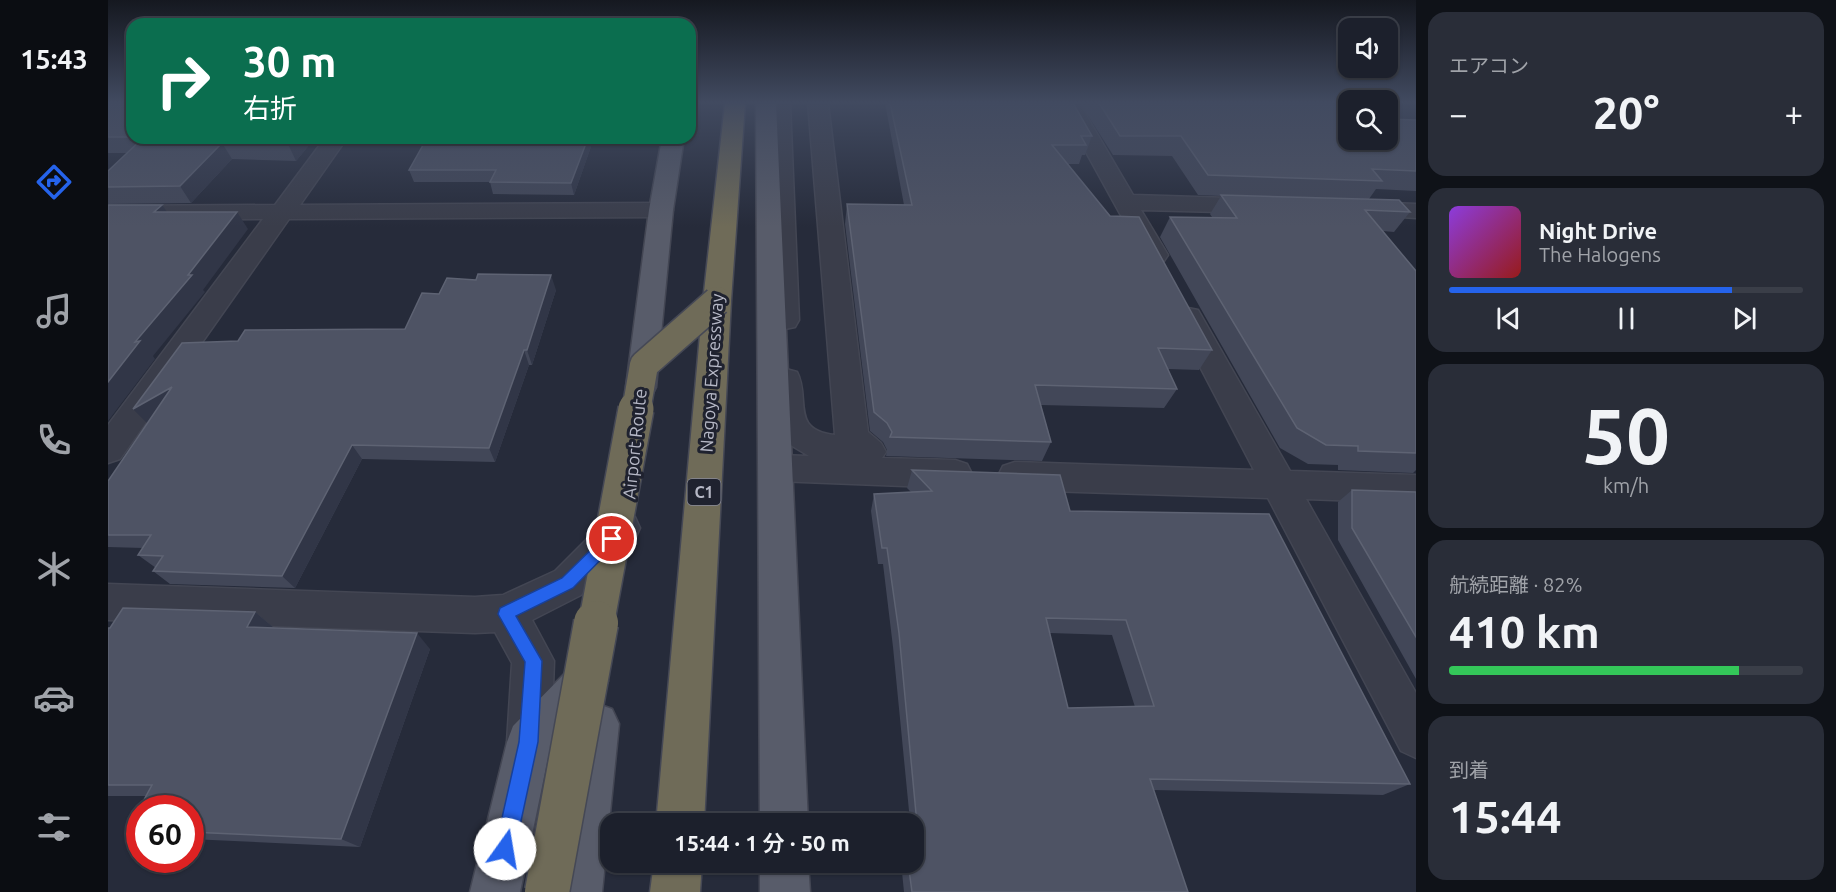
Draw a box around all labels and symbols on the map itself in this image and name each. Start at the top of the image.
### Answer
street label: Nagoya Expressway [695,293,727,453]
street label: Airport Route [618,388,650,500]
road number: C1 [688,479,720,505]
pin [586,513,637,564]
speed limit sign: 60 [126,795,204,873]
position arrow [473,817,537,881]

